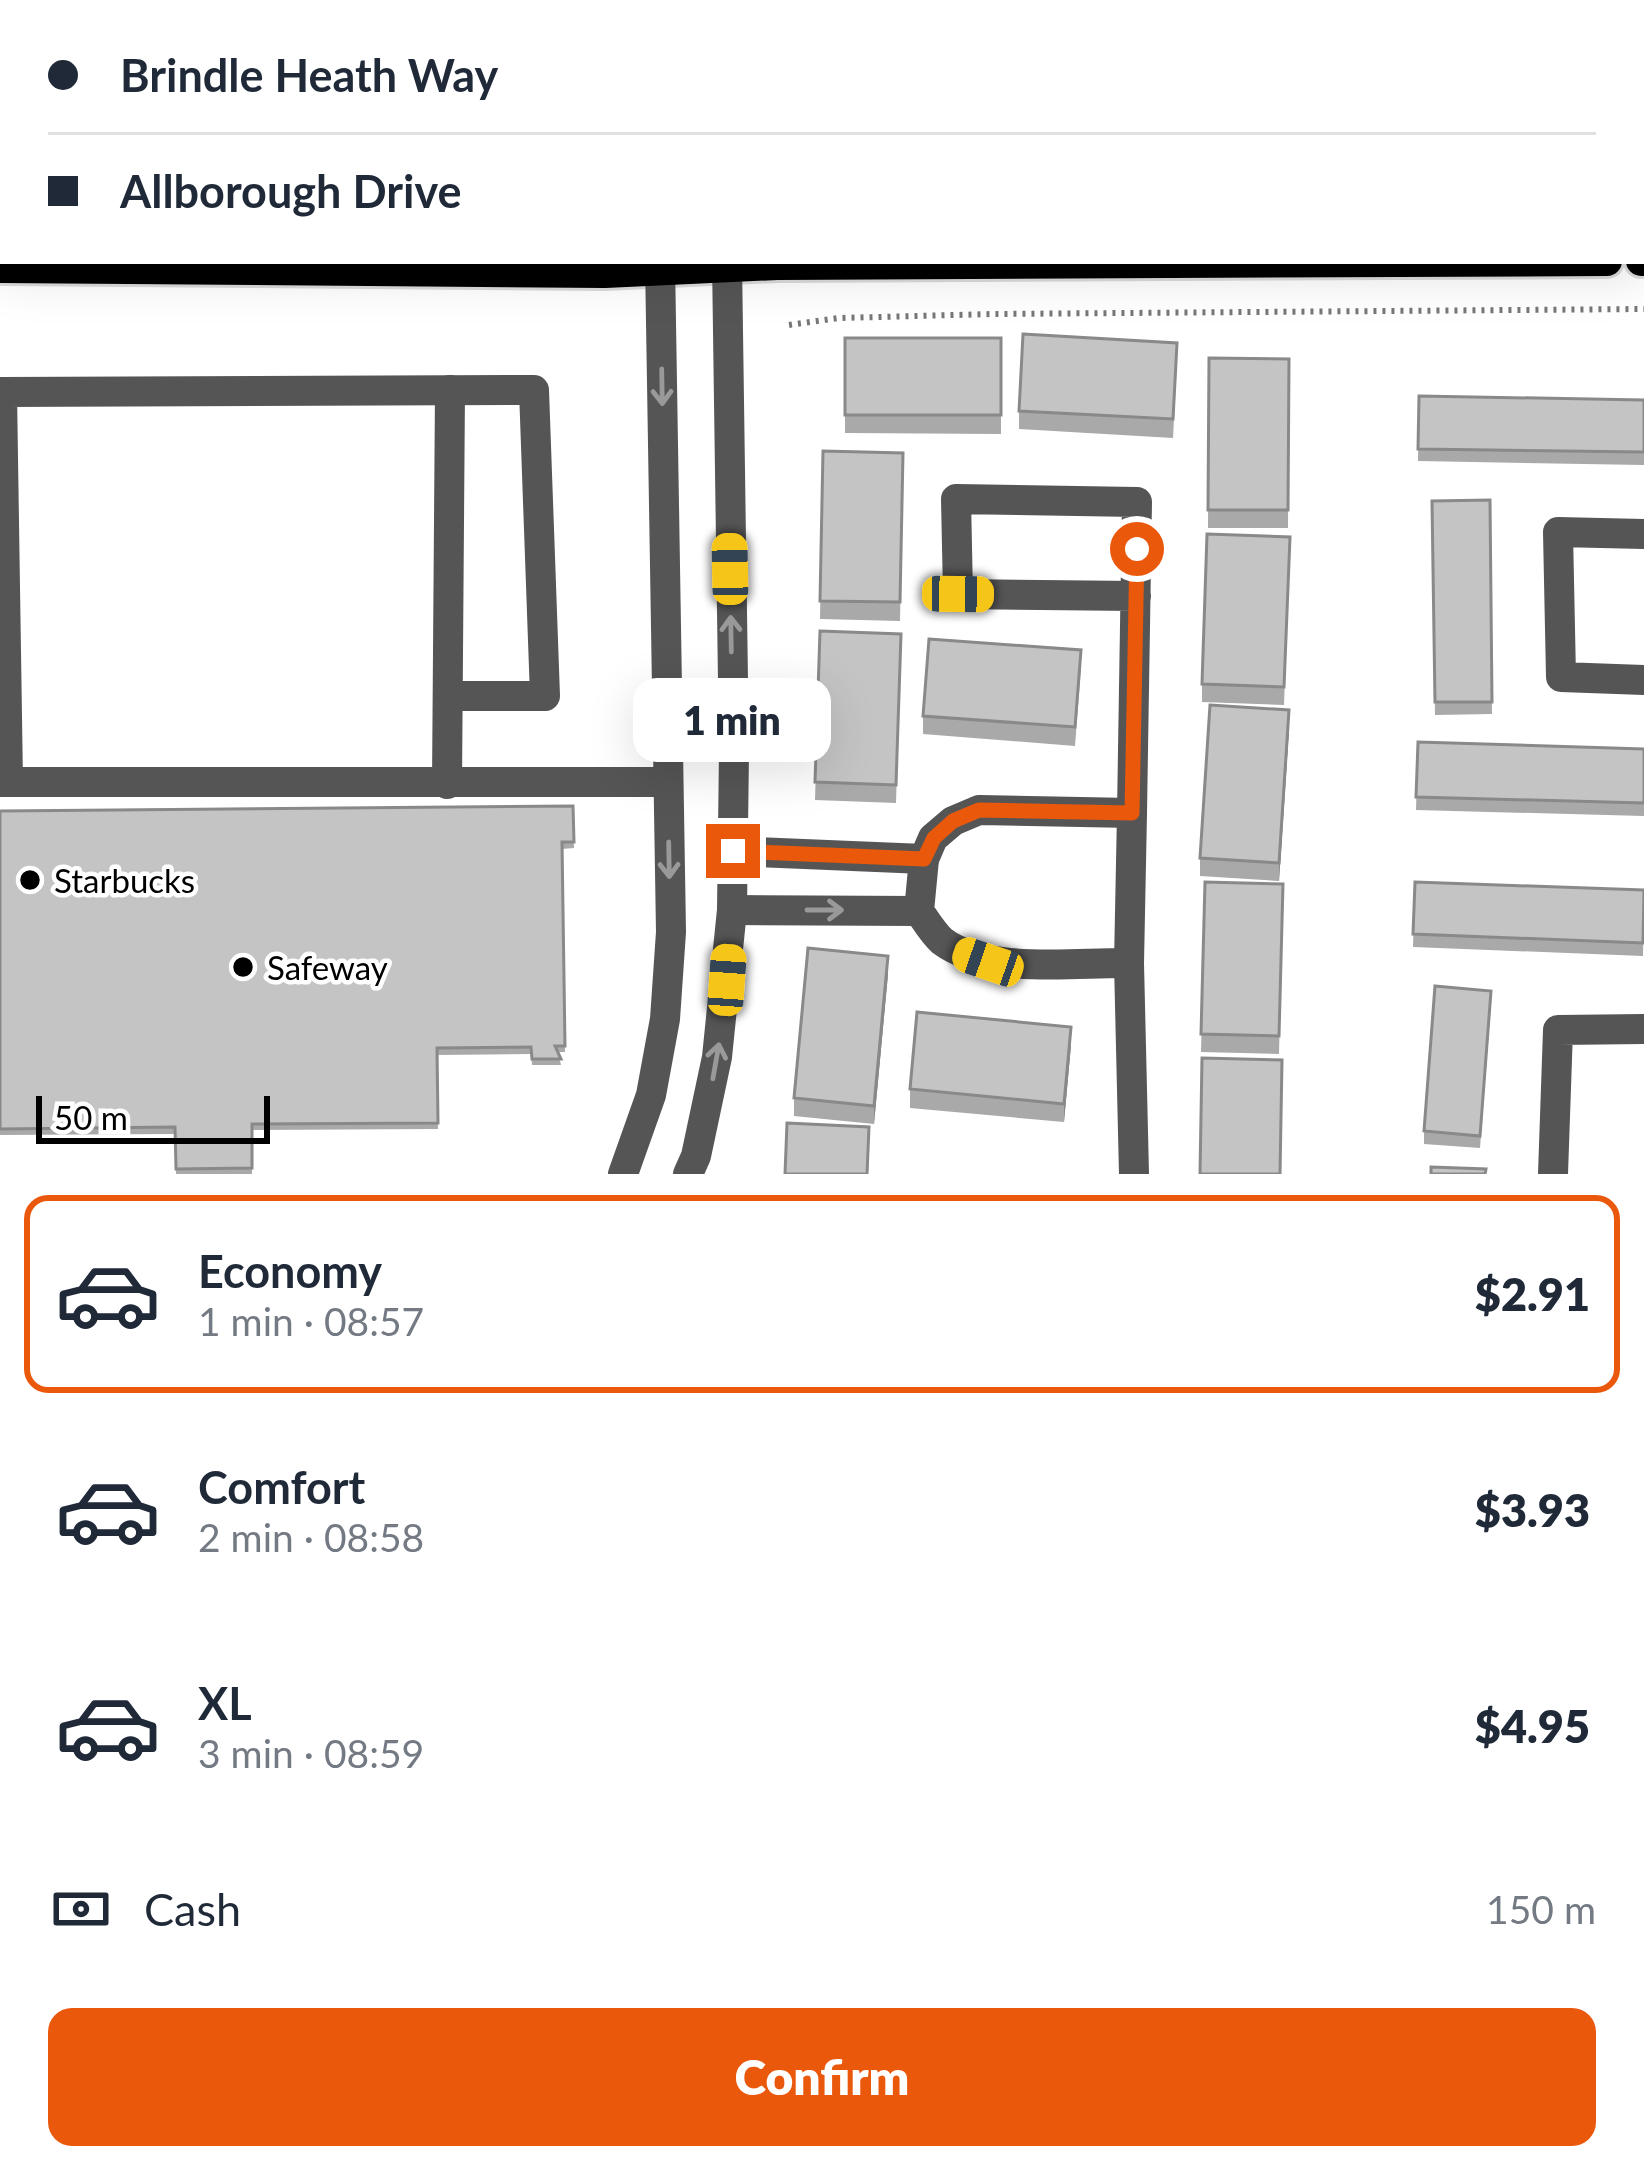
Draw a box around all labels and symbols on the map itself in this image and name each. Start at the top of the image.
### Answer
one-way arrow [651,367,673,406]
route start [1110,522,1164,576]
car [711,533,749,605]
car [922,575,994,613]
one-way arrow [720,615,743,654]
callout: 1 min [634,677,832,761]
route end [706,824,760,878]
one-way arrow [658,840,681,879]
place label: Starbucks [54,860,195,900]
marker: Starbucks [17,867,43,893]
one-way arrow [805,899,844,922]
car [948,933,1028,991]
car [707,943,747,1017]
place label: Safeway [267,947,388,987]
marker: Safeway [230,954,256,980]
one-way arrow [705,1042,728,1081]
scale bar [36,1090,270,1143]

